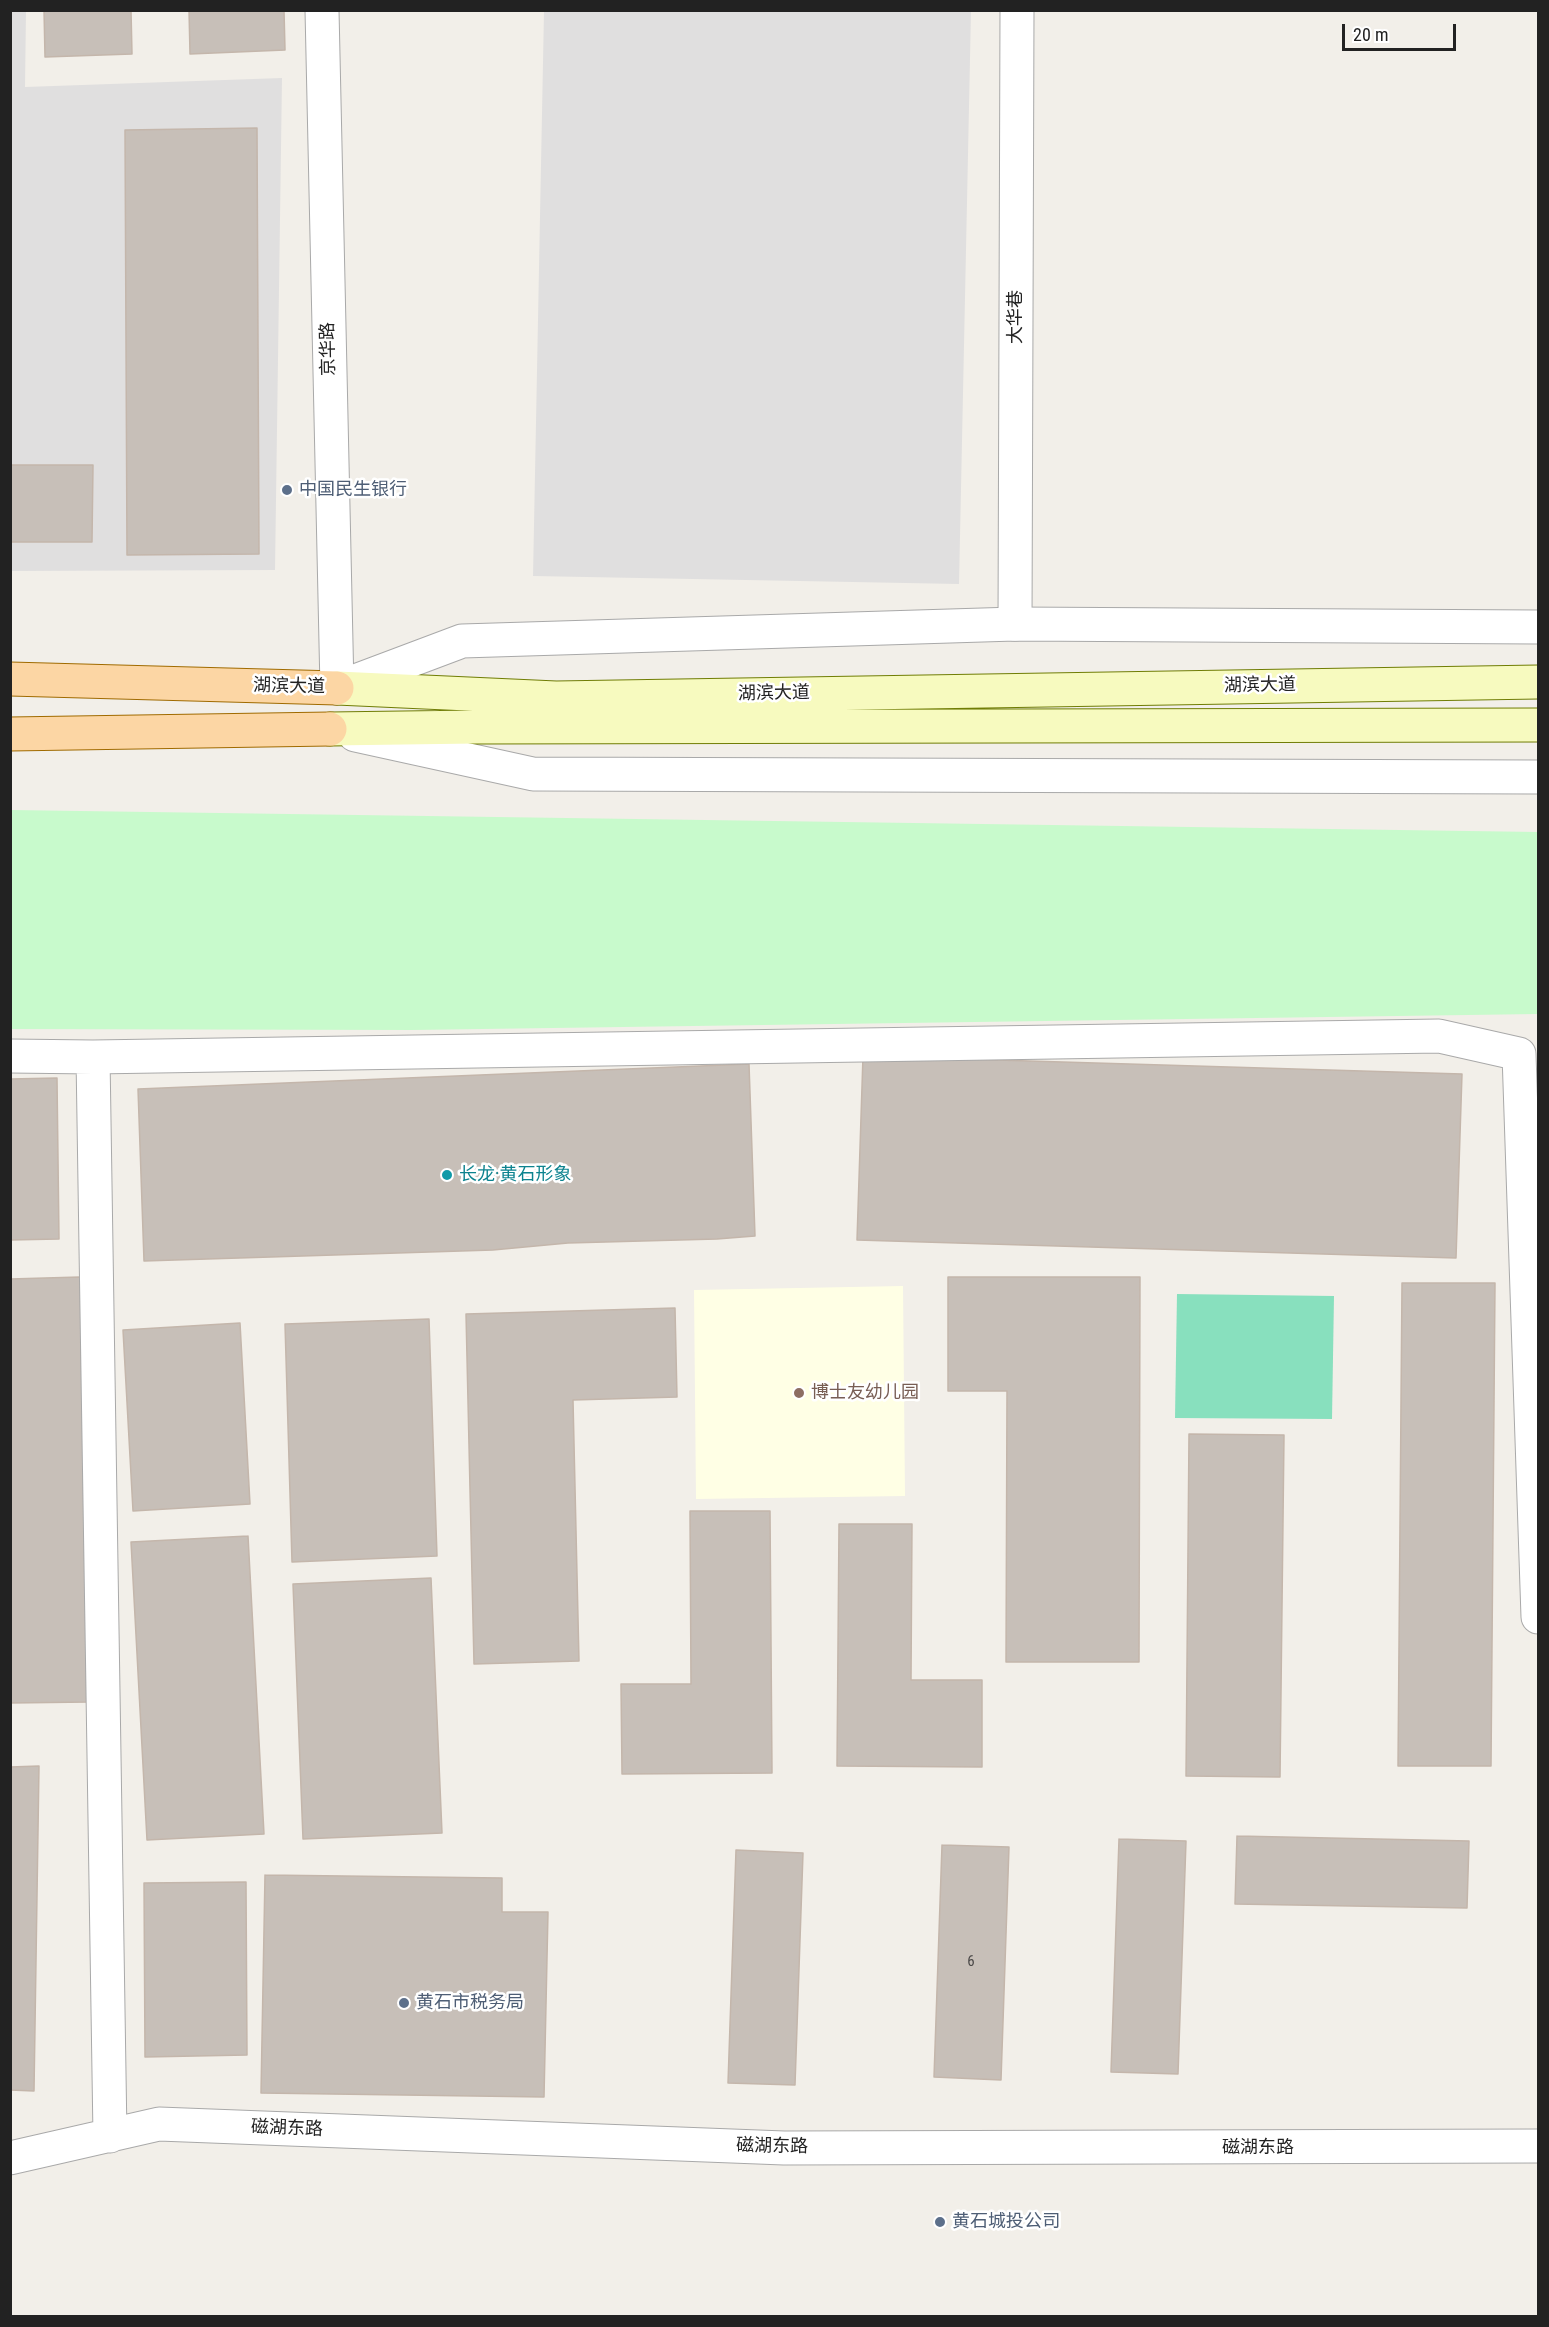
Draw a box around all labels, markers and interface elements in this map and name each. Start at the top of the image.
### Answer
scale bar [1345,12,1459,50]
text: 20 m [1353,24,1388,45]
street label: 大华巷 [1005,290,1027,344]
street label: 京华路 [318,322,340,376]
place label: 中国民生银行 [299,479,407,501]
marker: 中国民生银行 [280,483,294,497]
street label: 湖滨大道 [1224,675,1296,697]
street label: 湖滨大道 [253,676,325,698]
street label: 湖滨大道 [738,683,810,705]
place label: 长龙·黄石形象 [459,1164,571,1186]
marker: 长龙·黄石形象 [440,1168,454,1182]
place label: 博士友幼儿园 [811,1382,919,1404]
marker: 博士友幼儿园 [792,1386,806,1400]
house number: 6 [967,1953,975,1971]
place label: 黄石市税务局 [416,1992,524,2014]
marker: 黄石市税务局 [397,1996,411,2010]
street label: 磁湖东路 [251,2117,323,2141]
street label: 磁湖东路 [736,2136,808,2158]
street label: 磁湖东路 [1222,2137,1294,2159]
place label: 黄石城投公司 [952,2211,1060,2233]
marker: 黄石城投公司 [933,2215,947,2229]

